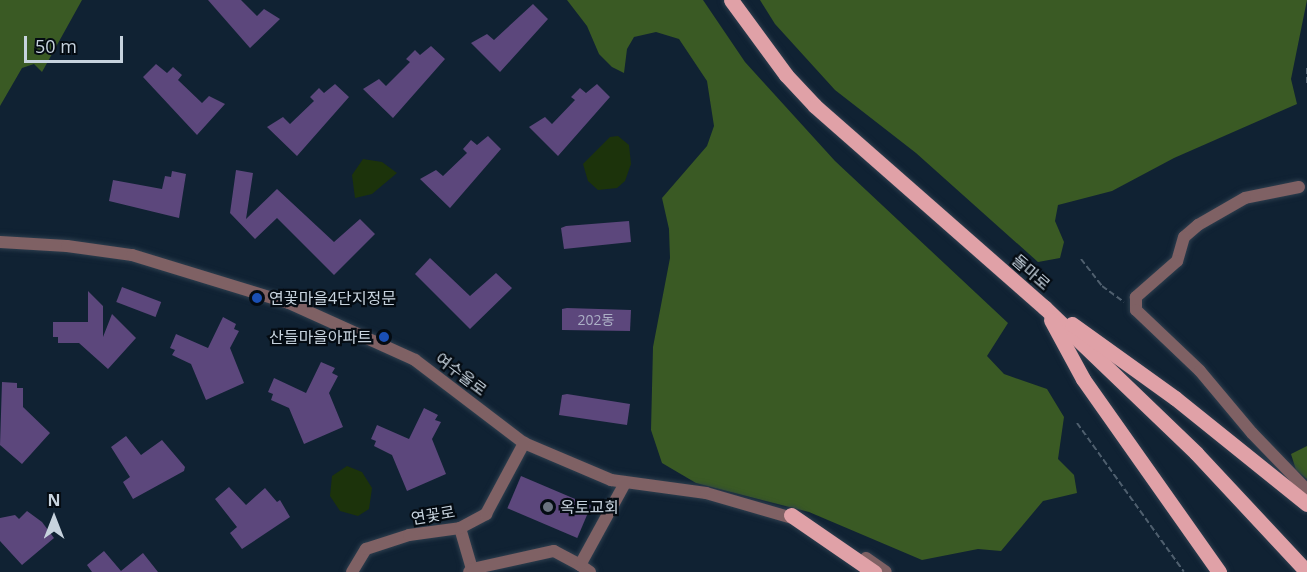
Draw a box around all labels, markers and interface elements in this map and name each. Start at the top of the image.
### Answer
scale bar [27,24,126,62]
text: 50 m [35,34,77,58]
street label: 돌마로 [1008,250,1054,294]
place label: 연꽃마을4단지정문 [269,288,396,308]
marker: 연꽃마을4단지정문 [250,291,264,305]
house number: 202동 [578,312,614,328]
place label: 산들마을아파트 [269,327,372,347]
marker: 산들마을아파트 [377,330,391,344]
street label: 여수울로 [432,349,490,399]
north arrow [24,488,84,548]
text: N [47,489,61,511]
place label: 옥토교회 [560,497,619,517]
marker: 옥토교회 [541,500,555,514]
street label: 연꽃로 [410,502,456,528]

